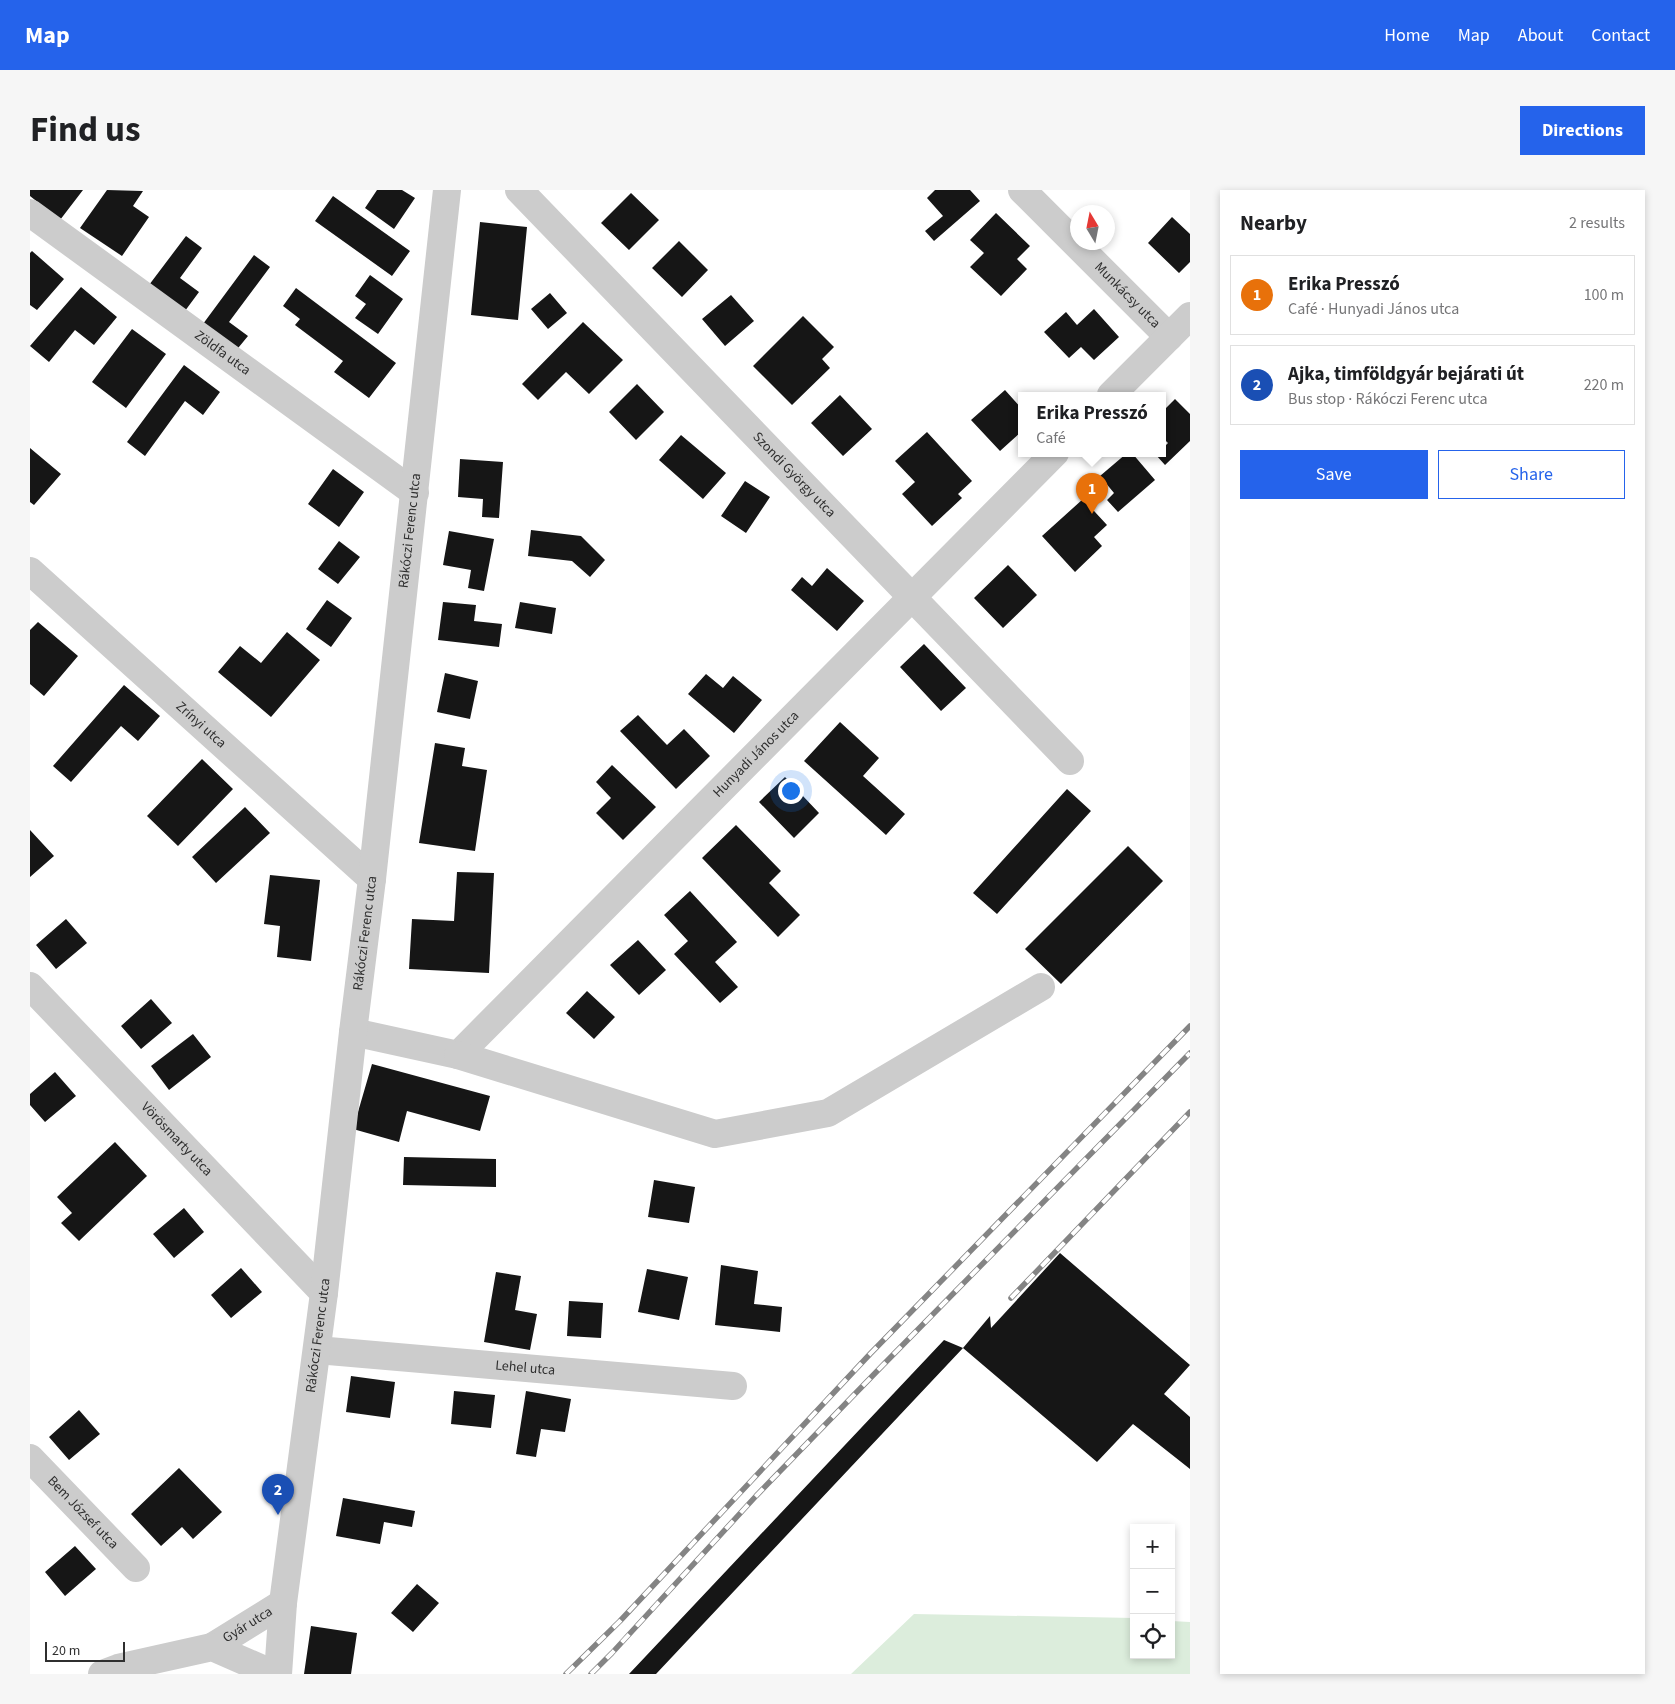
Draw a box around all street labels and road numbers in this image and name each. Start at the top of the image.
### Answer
street label: Munkácsy utca [1090,258,1165,333]
street label: Zöldfa utca [190,326,255,380]
street label: Szondi György utca [748,428,840,522]
street label: Rákóczi Ferenc utca [394,472,426,589]
street label: Zrínyi utca [171,697,231,753]
street label: Hunyadi János utca [709,706,804,802]
street label: Rákóczi Ferenc utca [348,875,382,992]
street label: Vörösmarty utca [136,1098,217,1181]
street label: Rákóczi Ferenc utca [301,1277,336,1394]
street label: Lehel utca [494,1355,556,1381]
street label: Bem József utca [43,1472,123,1554]
street label: Gyár utca [219,1602,276,1648]

